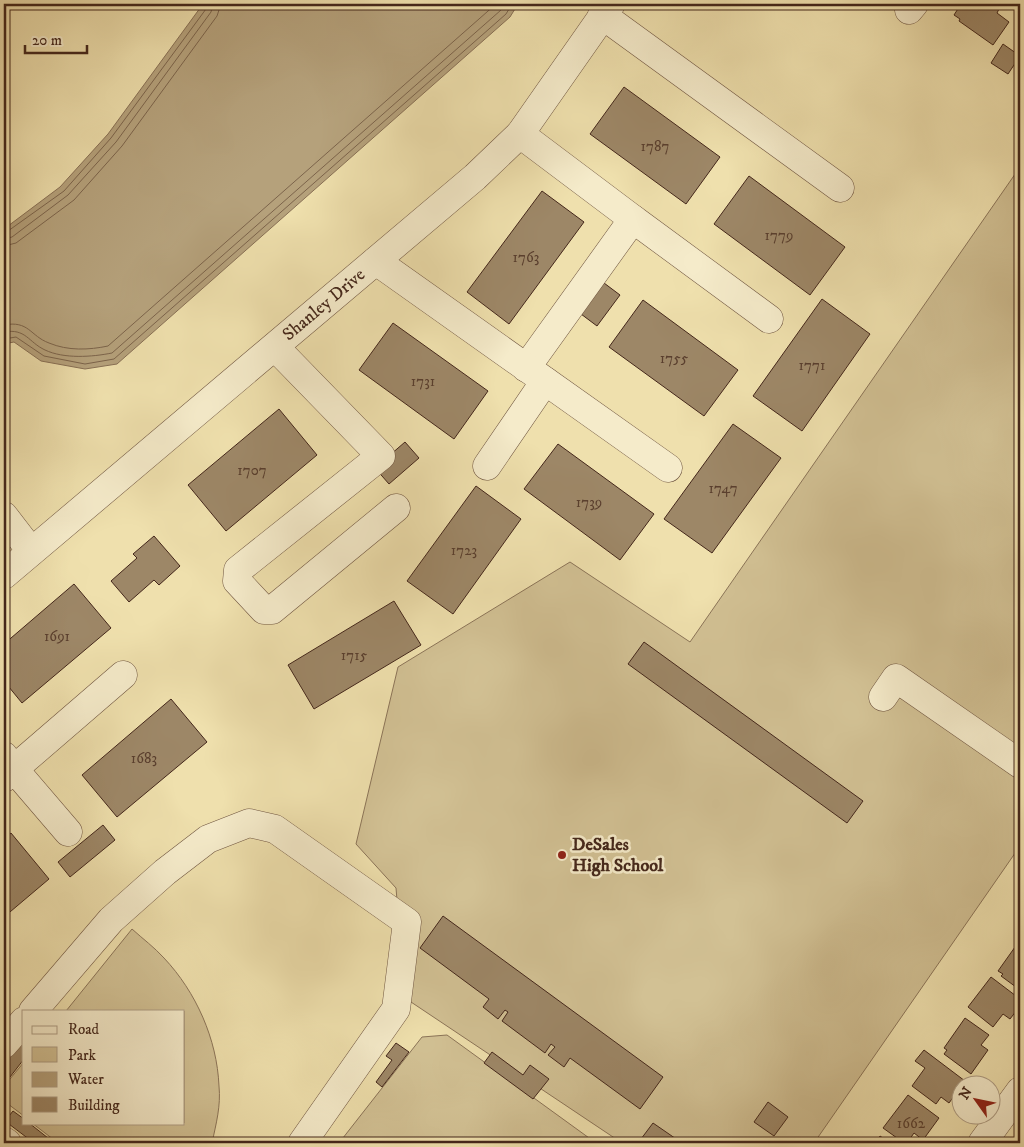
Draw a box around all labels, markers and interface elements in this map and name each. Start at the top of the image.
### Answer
scale bar [25,22,88,54]
text: 20 m [32,31,62,50]
house number: 1787 [641,137,670,156]
house number: 1779 [765,226,793,245]
house number: 1763 [513,248,539,267]
street label: Shanley Drive [278,264,370,346]
house number: 1755 [660,349,689,368]
house number: 1771 [799,356,825,375]
house number: 1731 [411,372,435,391]
house number: 1707 [237,461,267,480]
house number: 1747 [708,479,738,498]
house number: 1739 [576,493,602,512]
house number: 1723 [451,541,477,560]
house number: 1691 [44,627,70,646]
house number: 1715 [341,646,368,665]
house number: 1683 [131,749,157,768]
place label: DeSales High School [572,834,664,877]
marker: DeSales High School [556,849,568,861]
legend [22,1010,185,1124]
text: Road [68,1020,100,1039]
text: Park [68,1046,97,1065]
text: Water [67,1070,104,1089]
north arrow [952,1074,1002,1124]
text: N [955,1083,977,1103]
text: Building [68,1096,120,1115]
house number: 1662 [897,1114,926,1133]

